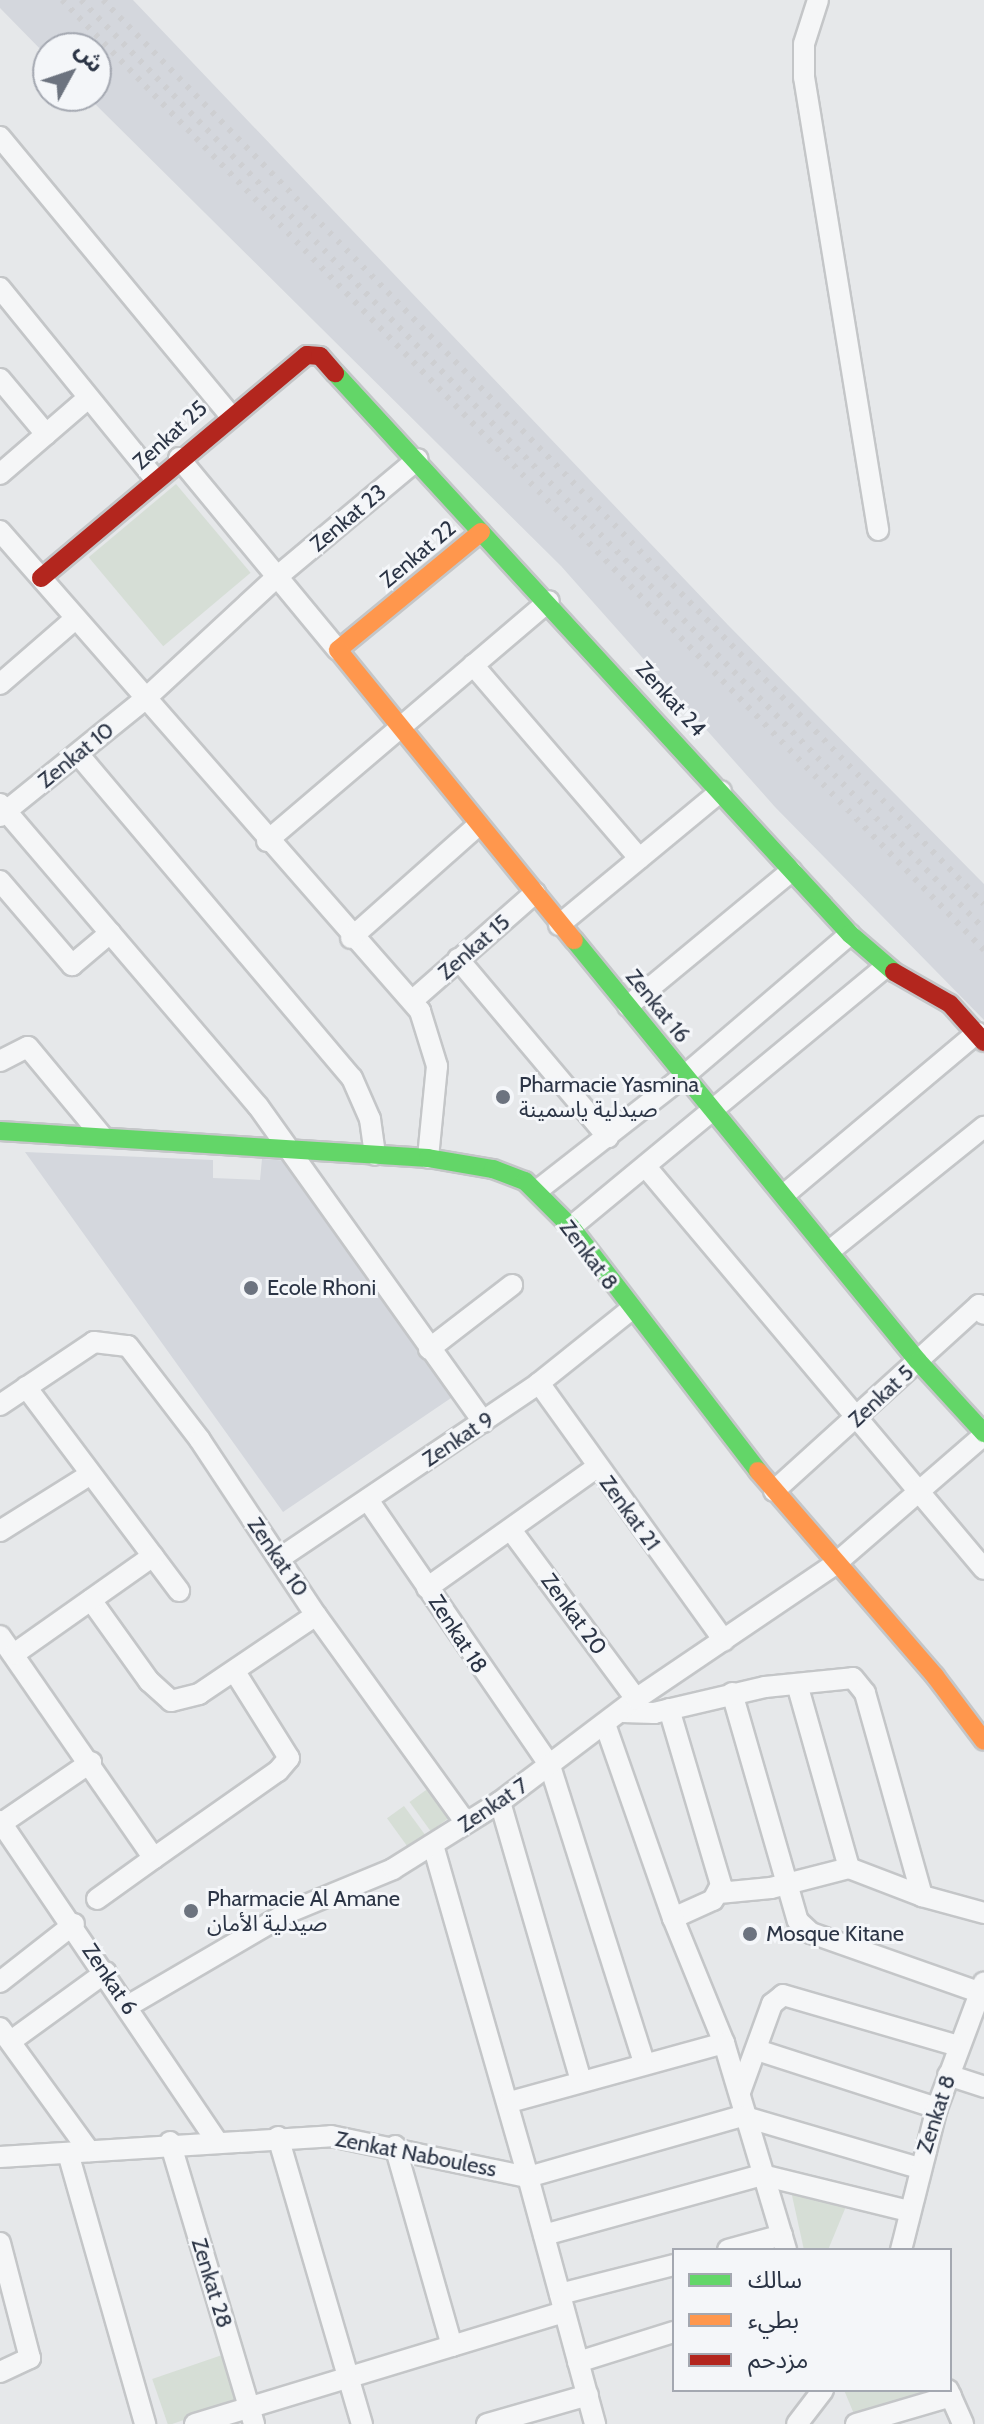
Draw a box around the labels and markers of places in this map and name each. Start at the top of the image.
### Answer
place label: Pharmacie Yasmina صيدلية ياسمينة [519,1071,699,1122]
marker: Pharmacie Yasmina صيدلية ياسمينة [494,1088,512,1106]
place label: Ecole Rhoni [267,1275,376,1301]
marker: Ecole Rhoni [242,1279,260,1297]
place label: Pharmacie Al Amane صيدلية الأمان [207,1885,400,1936]
marker: Pharmacie Al Amane صيدلية الأمان [182,1902,200,1920]
place label: Mosque Kitane [766,1921,904,1947]
marker: Mosque Kitane [741,1925,759,1943]

